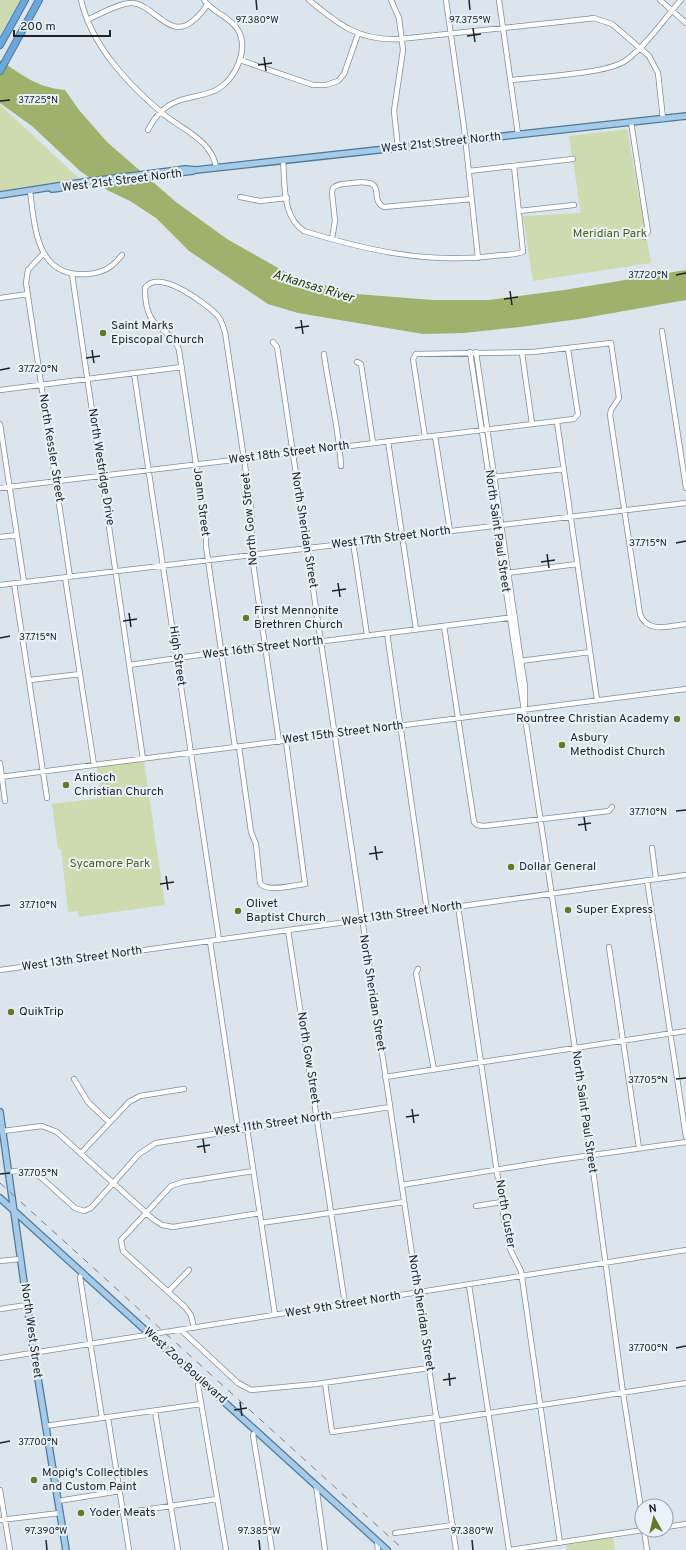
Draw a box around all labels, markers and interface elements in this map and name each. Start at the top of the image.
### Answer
scale bar [14,12,110,38]
text: 97.380°W [235,14,279,27]
text: 97.375°W [449,14,491,27]
text: 200 m [20,19,56,35]
text: 37.725°N [18,94,58,107]
street label: West 21st Street North [380,129,502,157]
street label: West 21st Street North [61,166,183,196]
park label: Meridian Park [573,226,647,242]
water label: Arkansas River [270,267,357,307]
text: 37.720°N [628,269,668,282]
place label: Saint Marks Episcopal Church [111,318,204,348]
marker: Saint Marks Episcopal Church [98,328,108,338]
text: 37.720°N [18,363,58,376]
street label: North Kessler Street [35,393,67,503]
street label: North Westridge Drive [84,407,118,527]
street label: West 18th Street North [228,438,350,468]
street label: Joann Street [189,467,213,537]
street label: North Saint Paul Street [480,469,514,593]
street label: North Sheridan Street [287,470,321,590]
street label: North Gow Street [238,472,262,566]
street label: West 17th Street North [330,523,452,553]
text: 37.715°N [629,537,667,550]
place label: First Mennonite Brethren Church [254,603,343,633]
marker: First Mennonite Brethren Church [241,613,251,623]
street label: High Street [165,625,189,687]
text: 37.715°N [19,631,57,644]
street label: West 16th Street North [202,633,324,663]
place label: Rountree Christian Academy [516,711,669,727]
marker: Rountree Christian Academy [672,714,682,724]
street label: West 15th Street North [282,718,404,748]
place label: Asbury Methodist Church [570,730,665,760]
marker: Asbury Methodist Church [557,740,567,750]
place label: Antioch Christian Church [74,770,164,800]
marker: Antioch Christian Church [61,780,71,790]
text: 37.710°N [629,806,667,819]
park label: Sycamore Park [70,856,150,872]
place label: Dollar General [519,859,596,875]
marker: Dollar General [506,862,516,872]
place label: Olivet Baptist Church [246,896,326,926]
street label: West 13th Street North [341,898,463,930]
text: 37.710°N [19,899,57,912]
place label: Super Express [576,902,653,918]
marker: Super Express [563,905,573,915]
marker: Olivet Baptist Church [233,906,243,916]
street label: North Sheridan Street [355,933,389,1053]
street label: West 13th Street North [21,943,143,975]
place label: QuikTrip [19,1004,64,1020]
marker: QuikTrip [6,1007,16,1017]
street label: North Gow Street [293,1011,323,1105]
street label: North Saint Paul Street [567,1050,601,1174]
text: 37.705°N [628,1074,668,1087]
street label: West 11th Street North [213,1108,333,1140]
text: 37.705°N [18,1167,58,1180]
street label: North Custer [491,1178,519,1250]
street label: North Sheridan Street [404,1253,438,1373]
street label: North West Street [16,1282,46,1380]
street label: West 9th Street North [284,1288,402,1322]
street label: West Zoo Boulevard [140,1324,230,1408]
text: 37.700°N [628,1342,668,1355]
text: 37.700°N [18,1436,58,1449]
place label: Mopig's Collectibles and Custom Paint [42,1465,148,1495]
marker: Mopig's Collectibles and Custom Paint [29,1475,39,1485]
north arrow [634,1498,674,1538]
text: N [648,1502,658,1517]
place label: Yoder Meats [89,1505,156,1521]
marker: Yoder Meats [76,1508,86,1518]
text: 97.390°W [25,1525,67,1538]
text: 97.385°W [238,1525,280,1538]
text: 97.380°W [450,1525,494,1538]

